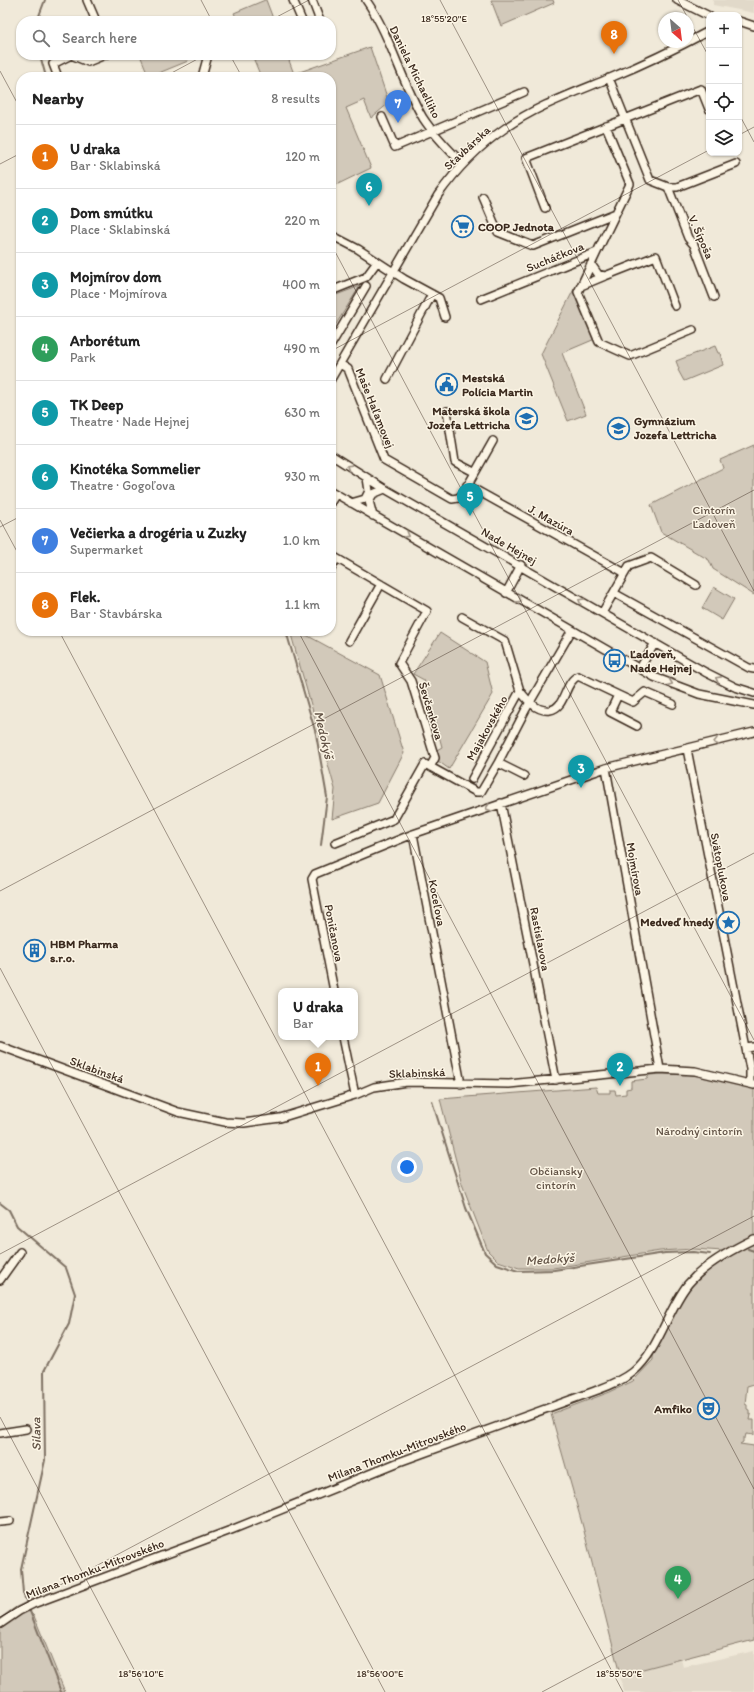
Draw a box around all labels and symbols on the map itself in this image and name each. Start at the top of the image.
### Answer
text: 18°55'20"E [421,12,467,25]
north arrow [658,12,694,48]
pin: 8 [601,21,627,54]
street label: Daniela Michaelliho [387,23,443,121]
pin: 7 [385,90,411,123]
street label: Stavbárska [441,123,494,173]
pin: 6 [356,173,382,206]
street label: V. Šípoša [685,213,717,261]
supermarket icon: COOP Jednota [449,214,475,240]
place label: COOP Jednota [478,220,555,234]
street label: Sucháčkova [524,239,587,275]
street label: Maše Haľamovej [353,366,397,450]
place label: Mestská Polícia Martin [462,371,534,399]
public building icon: Mestská Polícia Martin [434,372,460,398]
place label: Materská škola Jozefa Lettricha [426,404,511,432]
school or university icon: Materská škola Jozefa Lettricha [513,405,539,431]
place label: Gymnázium Jozefa Lettricha [633,414,717,442]
school or university icon: Gymnázium Jozefa Lettricha [605,415,631,441]
one-way arrow [346,464,353,471]
pin: 5 [457,483,483,516]
street label: J. Mazúra [526,502,576,538]
park label: Cintorín Ľadoveň [692,503,736,531]
street label: Nade Hejnej [479,524,539,568]
one-way arrow [402,531,410,538]
one-way arrow [515,596,522,603]
one-way arrow [578,598,585,605]
place label: Ľadoveň, Nade Hejnej [630,647,692,676]
bus stop icon: Ľadoveň, Nade Hejnej [602,648,628,674]
one-way arrow [715,676,722,683]
one-way arrow [666,679,673,687]
street label: Ševčenkova [416,680,447,742]
street label: Majakovského [463,693,511,763]
water label: Medokýš [311,710,337,763]
one-way arrow [713,737,719,745]
pin: 3 [568,755,594,788]
one-way arrow [485,803,492,811]
street label: Svätoplukova [708,832,735,903]
street label: Mojmírova [623,841,647,898]
street label: Koceľova [426,878,449,928]
street label: Poničanova [322,903,346,963]
street label: Rastislavova [527,906,553,972]
place icon: Medveď hnedý [716,909,742,935]
place label: Medveď hnedý [640,915,714,930]
place label: HBM Pharma s.r.o. [50,937,118,965]
building icon: HBM Pharma s.r.o. [21,938,47,964]
pin: 1 [305,1053,331,1086]
pin: 2 [607,1053,633,1086]
street label: Sklabinská [68,1054,127,1086]
street label: Sklabinská [389,1065,446,1081]
park label: Národný cintorín [656,1124,743,1138]
your location [397,1157,417,1177]
park label: Občiansky cintorín [529,1164,583,1192]
water label: Medokýš [525,1250,577,1268]
theatre icon: Amfiko [695,1396,721,1422]
place label: Amfiko [653,1402,692,1416]
water label: Silava [28,1417,44,1451]
street label: Milana Thomku-Mitrovského [326,1419,468,1485]
street label: Milana Thomku-Mitrovského [24,1536,166,1602]
pin: 4 [665,1566,691,1599]
text: 18°56'10"E [118,1667,164,1680]
text: 18°56'00"E [357,1667,404,1680]
text: 18°55'50"E [596,1667,642,1680]

